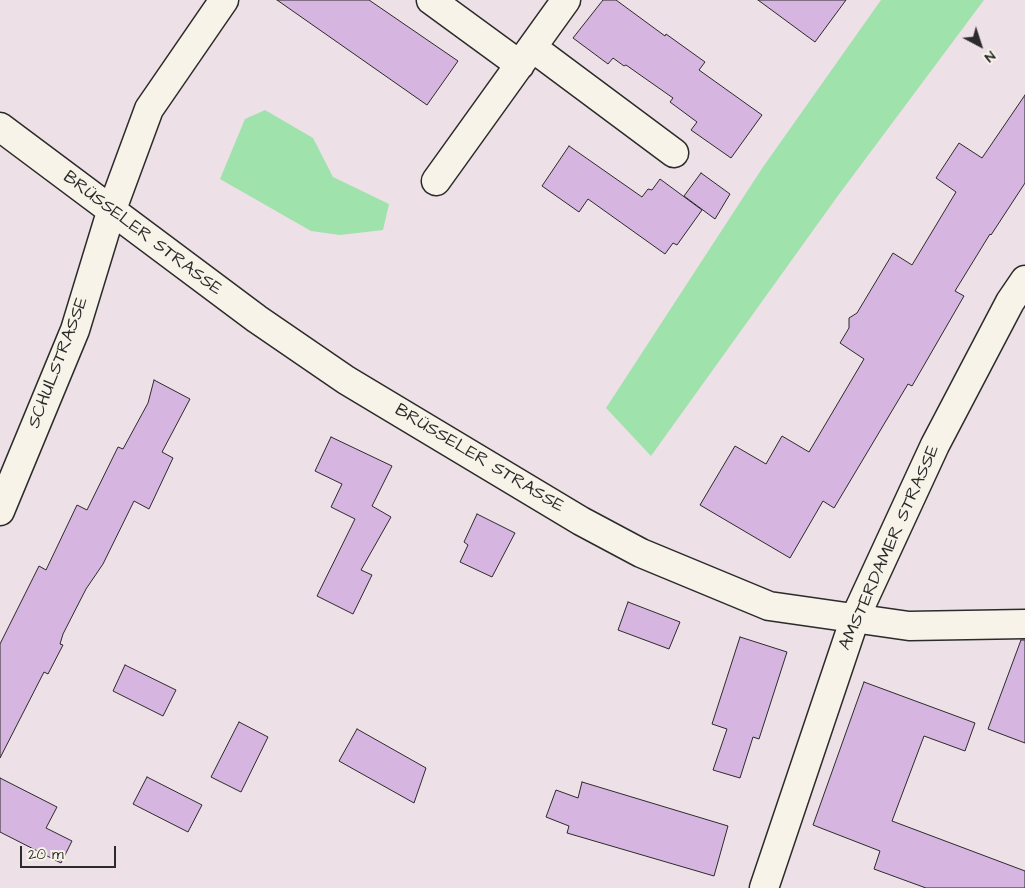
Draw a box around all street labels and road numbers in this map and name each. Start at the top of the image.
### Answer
street label: BRÜSSELER STRASSE [58,167,226,301]
street label: SCHULSTRASSE [24,294,94,432]
street label: BRÜSSELER STRASSE [390,400,568,518]
street label: AMSTERDAMER STRASSE [835,442,945,654]

